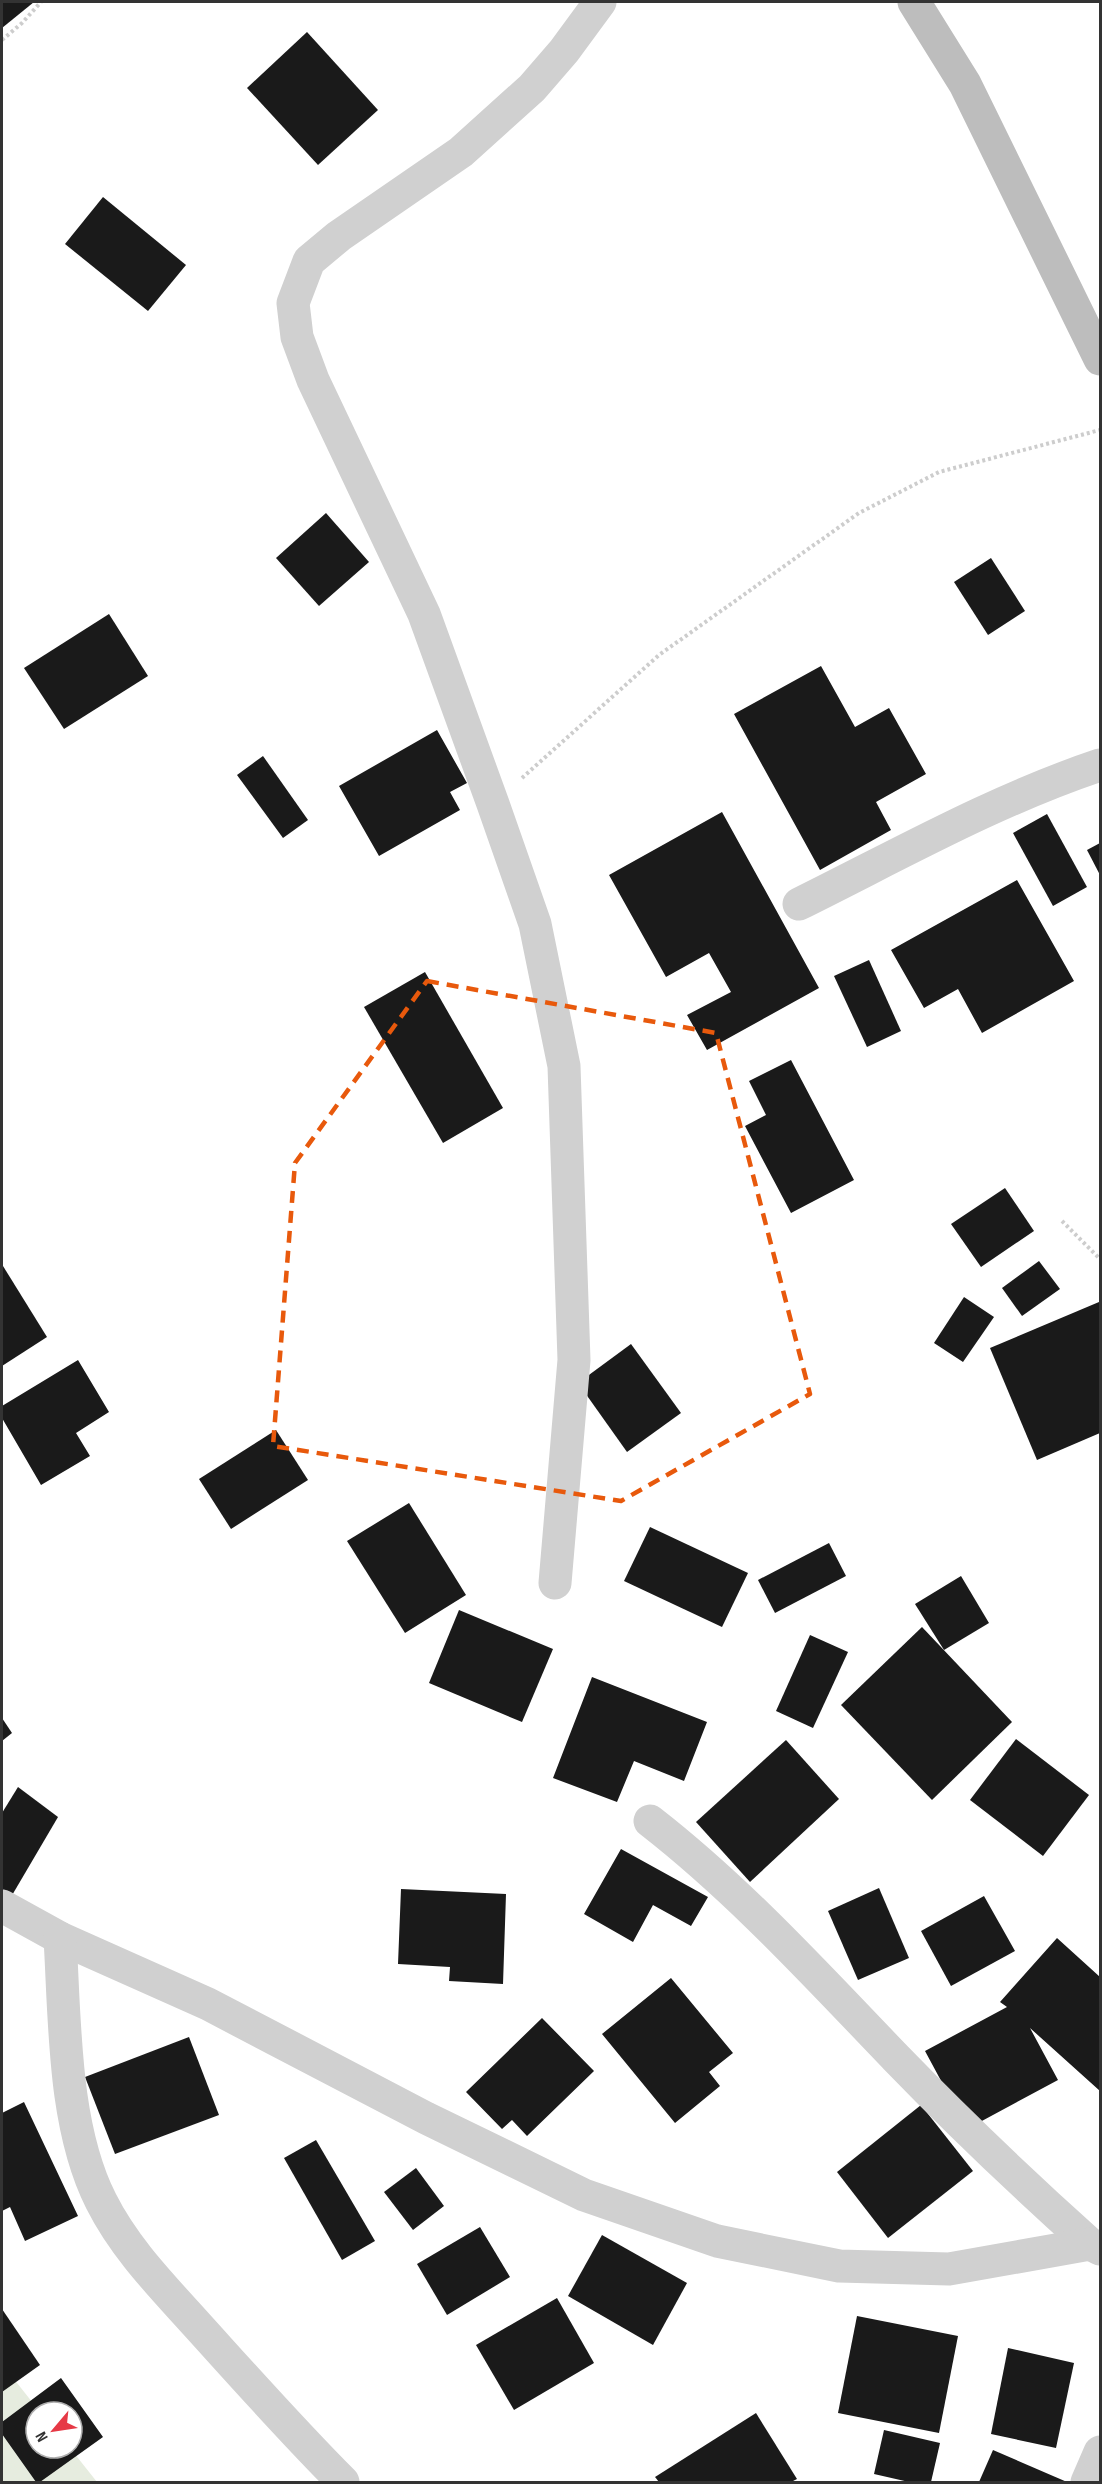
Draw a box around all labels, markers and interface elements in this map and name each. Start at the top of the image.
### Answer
north arrow [24,2400,84,2460]
text: N [32,2428,53,2445]

